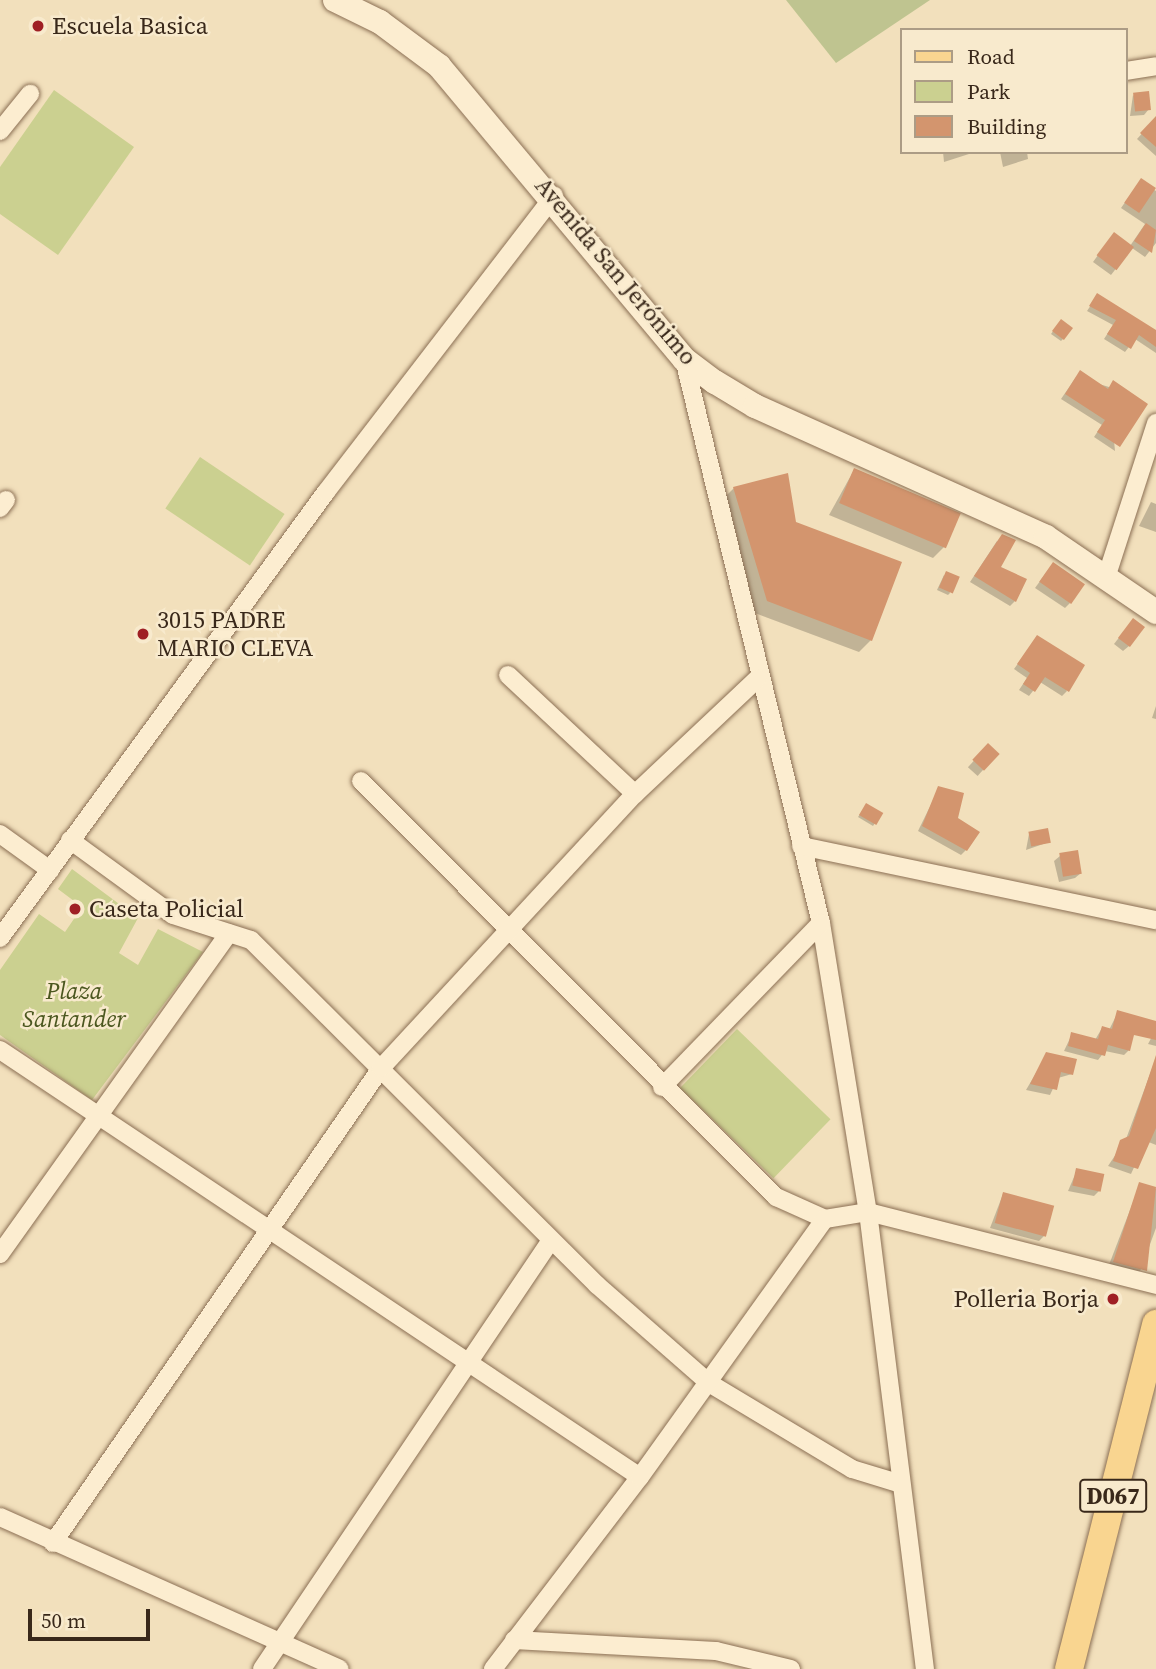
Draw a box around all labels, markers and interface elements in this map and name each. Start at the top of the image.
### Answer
place label: Escuela Basica [52,12,208,40]
marker: Escuela Basica [30,18,46,34]
legend [900,28,1128,154]
text: Road [967,42,1015,71]
text: Park [967,77,1010,106]
text: Building [967,112,1046,141]
street label: Avenida San Jerónimo [529,171,703,371]
place label: 3015 PADRE MARIO CLEVA [157,606,313,662]
marker: 3015 PADRE MARIO CLEVA [135,626,151,642]
place label: Caseta Policial [89,895,244,923]
marker: Caseta Policial [67,901,83,917]
park label: Plaza Santander [22,977,126,1033]
place label: Polleria Borja [953,1285,1099,1313]
marker: Polleria Borja [1105,1291,1121,1307]
road number: D067 [1078,1476,1148,1516]
scale bar [32,1596,154,1640]
text: 50 m [41,1606,86,1635]

